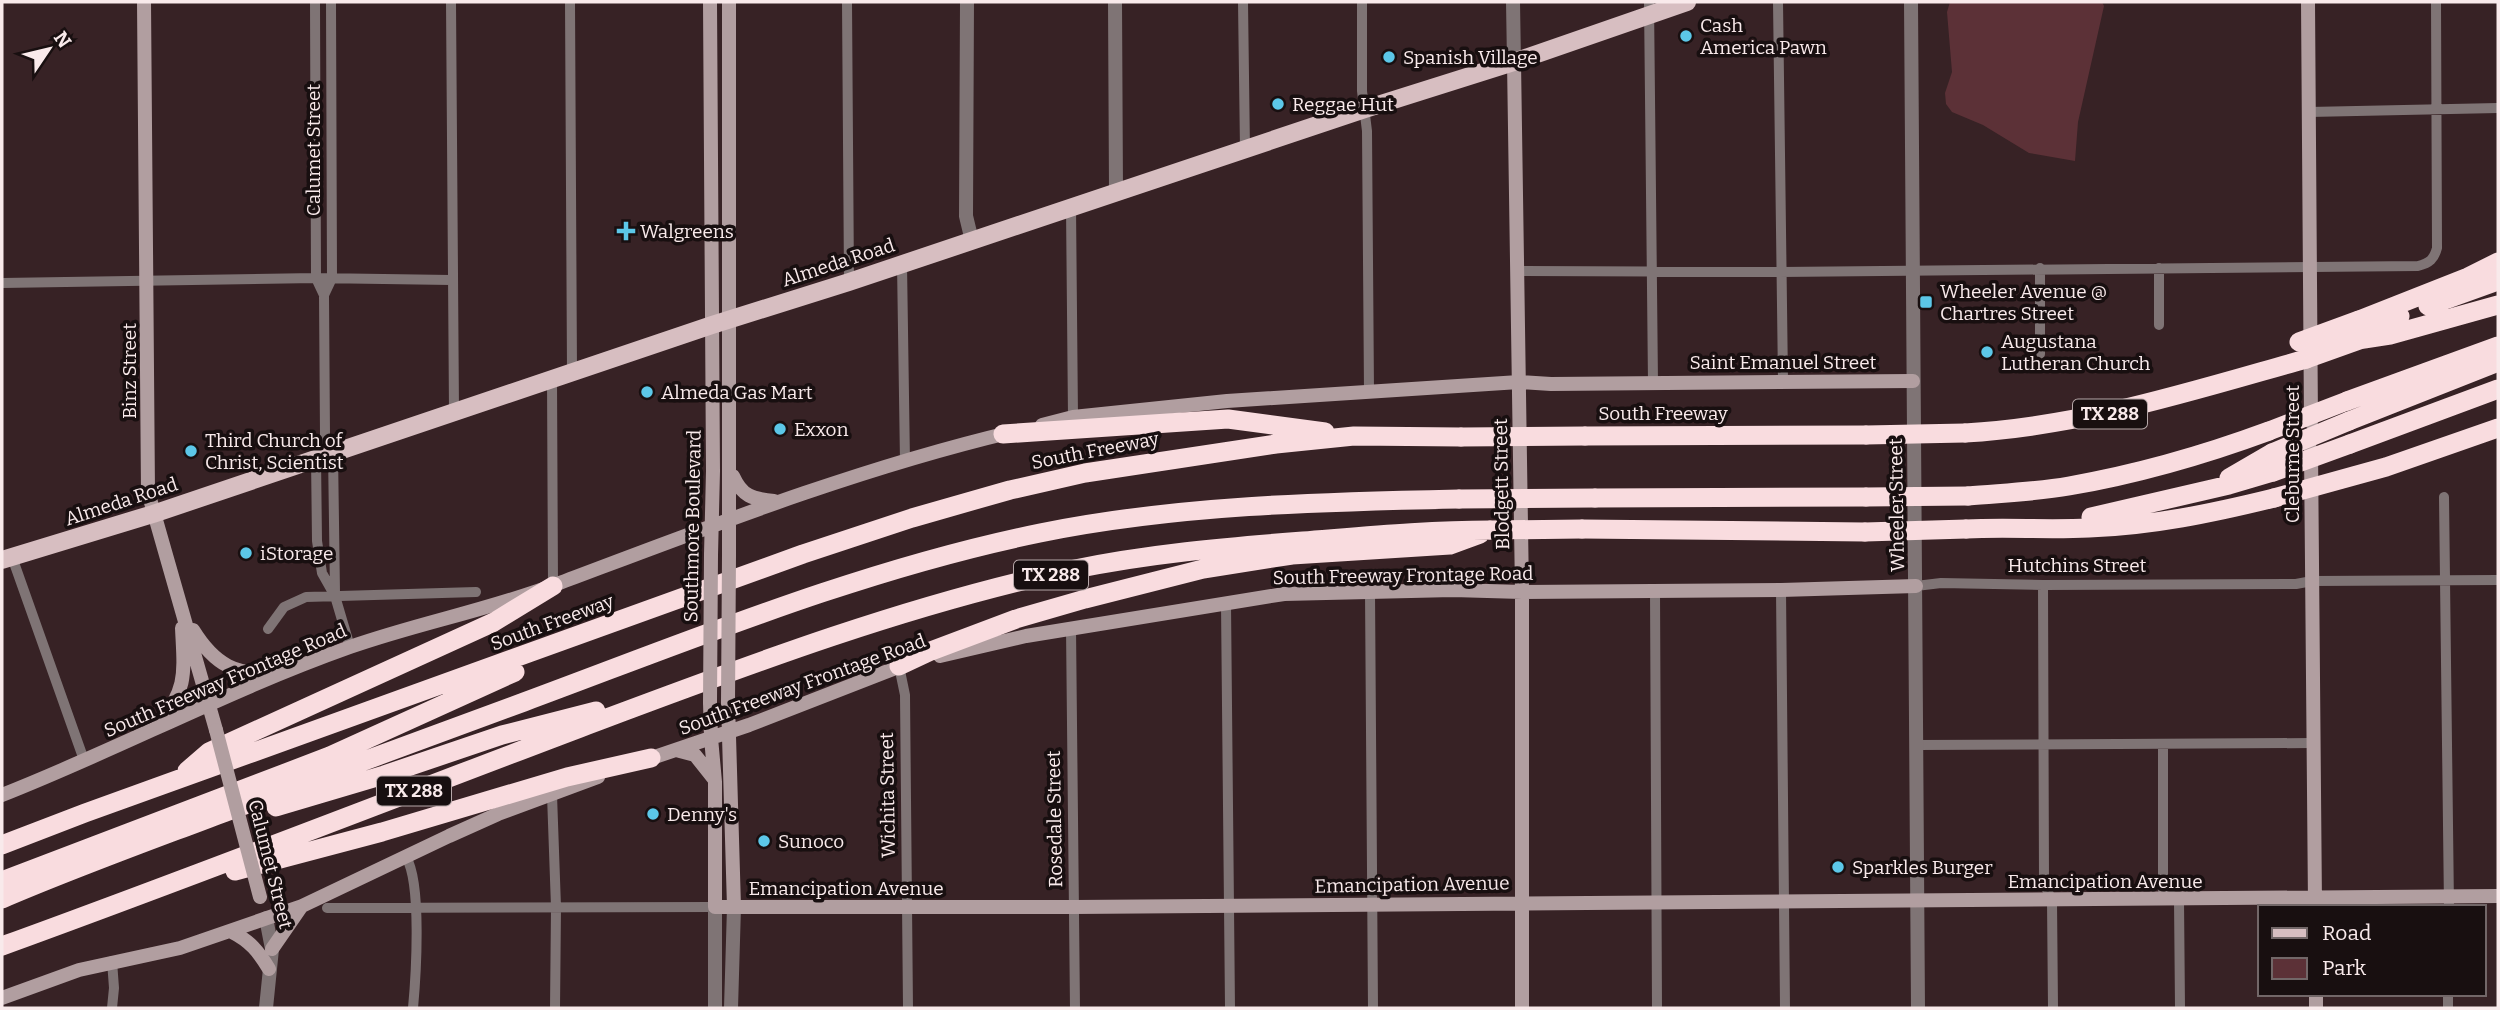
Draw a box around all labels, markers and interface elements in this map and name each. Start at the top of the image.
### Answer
north arrow [14,14,84,84]
place label: Cash America Pawn [1700,14,1827,59]
text: N [49,27,76,52]
marker: Cash America Pawn [1678,28,1694,44]
place label: Spanish Village [1403,46,1538,69]
marker: Spanish Village [1381,49,1397,65]
street label: Calumet Street [302,84,325,216]
place label: Reggae Hut [1292,93,1394,116]
marker: Reggae Hut [1270,96,1286,112]
place label: Walgreens [640,220,734,243]
marker: Walgreens [618,223,634,239]
street label: Almeda Road [779,233,897,292]
place label: Wheeler Avenue @ Chartres Street [1940,280,2107,325]
marker: Wheeler Avenue @ Chartres Street [1918,294,1934,310]
street label: Binz Street [118,323,141,419]
place label: Augustana Lutheran Church [2001,330,2151,375]
marker: Augustana Lutheran Church [1979,344,1995,360]
street label: Saint Emanuel Street [1690,351,1877,374]
place label: Almeda Gas Mart [661,381,813,404]
marker: Almeda Gas Mart [639,384,655,400]
street label: Cleburne Street [2281,385,2304,523]
road number: TX 288 [2073,400,2147,428]
street label: South Freeway [1598,402,1729,425]
place label: Exxon [794,418,849,441]
street label: Blodgett Street [1489,418,1514,550]
marker: Exxon [772,421,788,437]
street label: South Freeway [1029,427,1162,474]
place label: Third Church of Christ, Scientist [205,429,344,474]
street label: Southmore Boulevard [679,429,706,623]
street label: Wheeler Street [1884,438,1909,572]
marker: Third Church of Christ, Scientist [183,443,199,459]
street label: Almeda Road [62,472,180,531]
place label: iStorage [260,542,333,565]
marker: iStorage [238,545,254,561]
street label: Hutchins Street [2008,554,2147,577]
road number: TX 288 [1014,560,1088,590]
street label: South Freeway Frontage Road [1272,562,1534,589]
street label: South Freeway [487,589,618,655]
street label: South Freeway Frontage Road [101,619,350,742]
street label: South Freeway Frontage Road [676,629,929,740]
street label: Wichita Street [875,732,900,858]
street label: Rosedale Street [1042,750,1067,888]
road number: TX 288 [377,776,451,806]
street label: Calumet Street [243,797,298,931]
place label: Denny's [667,803,737,826]
marker: Denny's [645,806,661,822]
place label: Sunoco [778,830,844,853]
marker: Sunoco [756,833,772,849]
place label: Sparkles Burger [1852,856,1993,879]
marker: Sparkles Burger [1830,859,1846,875]
street label: Emancipation Avenue [2007,870,2203,893]
street label: Emancipation Avenue [1314,871,1510,898]
street label: Emancipation Avenue [748,877,944,900]
legend [2258,905,2486,996]
text: Road [2322,920,2371,946]
text: Park [2322,955,2366,981]

